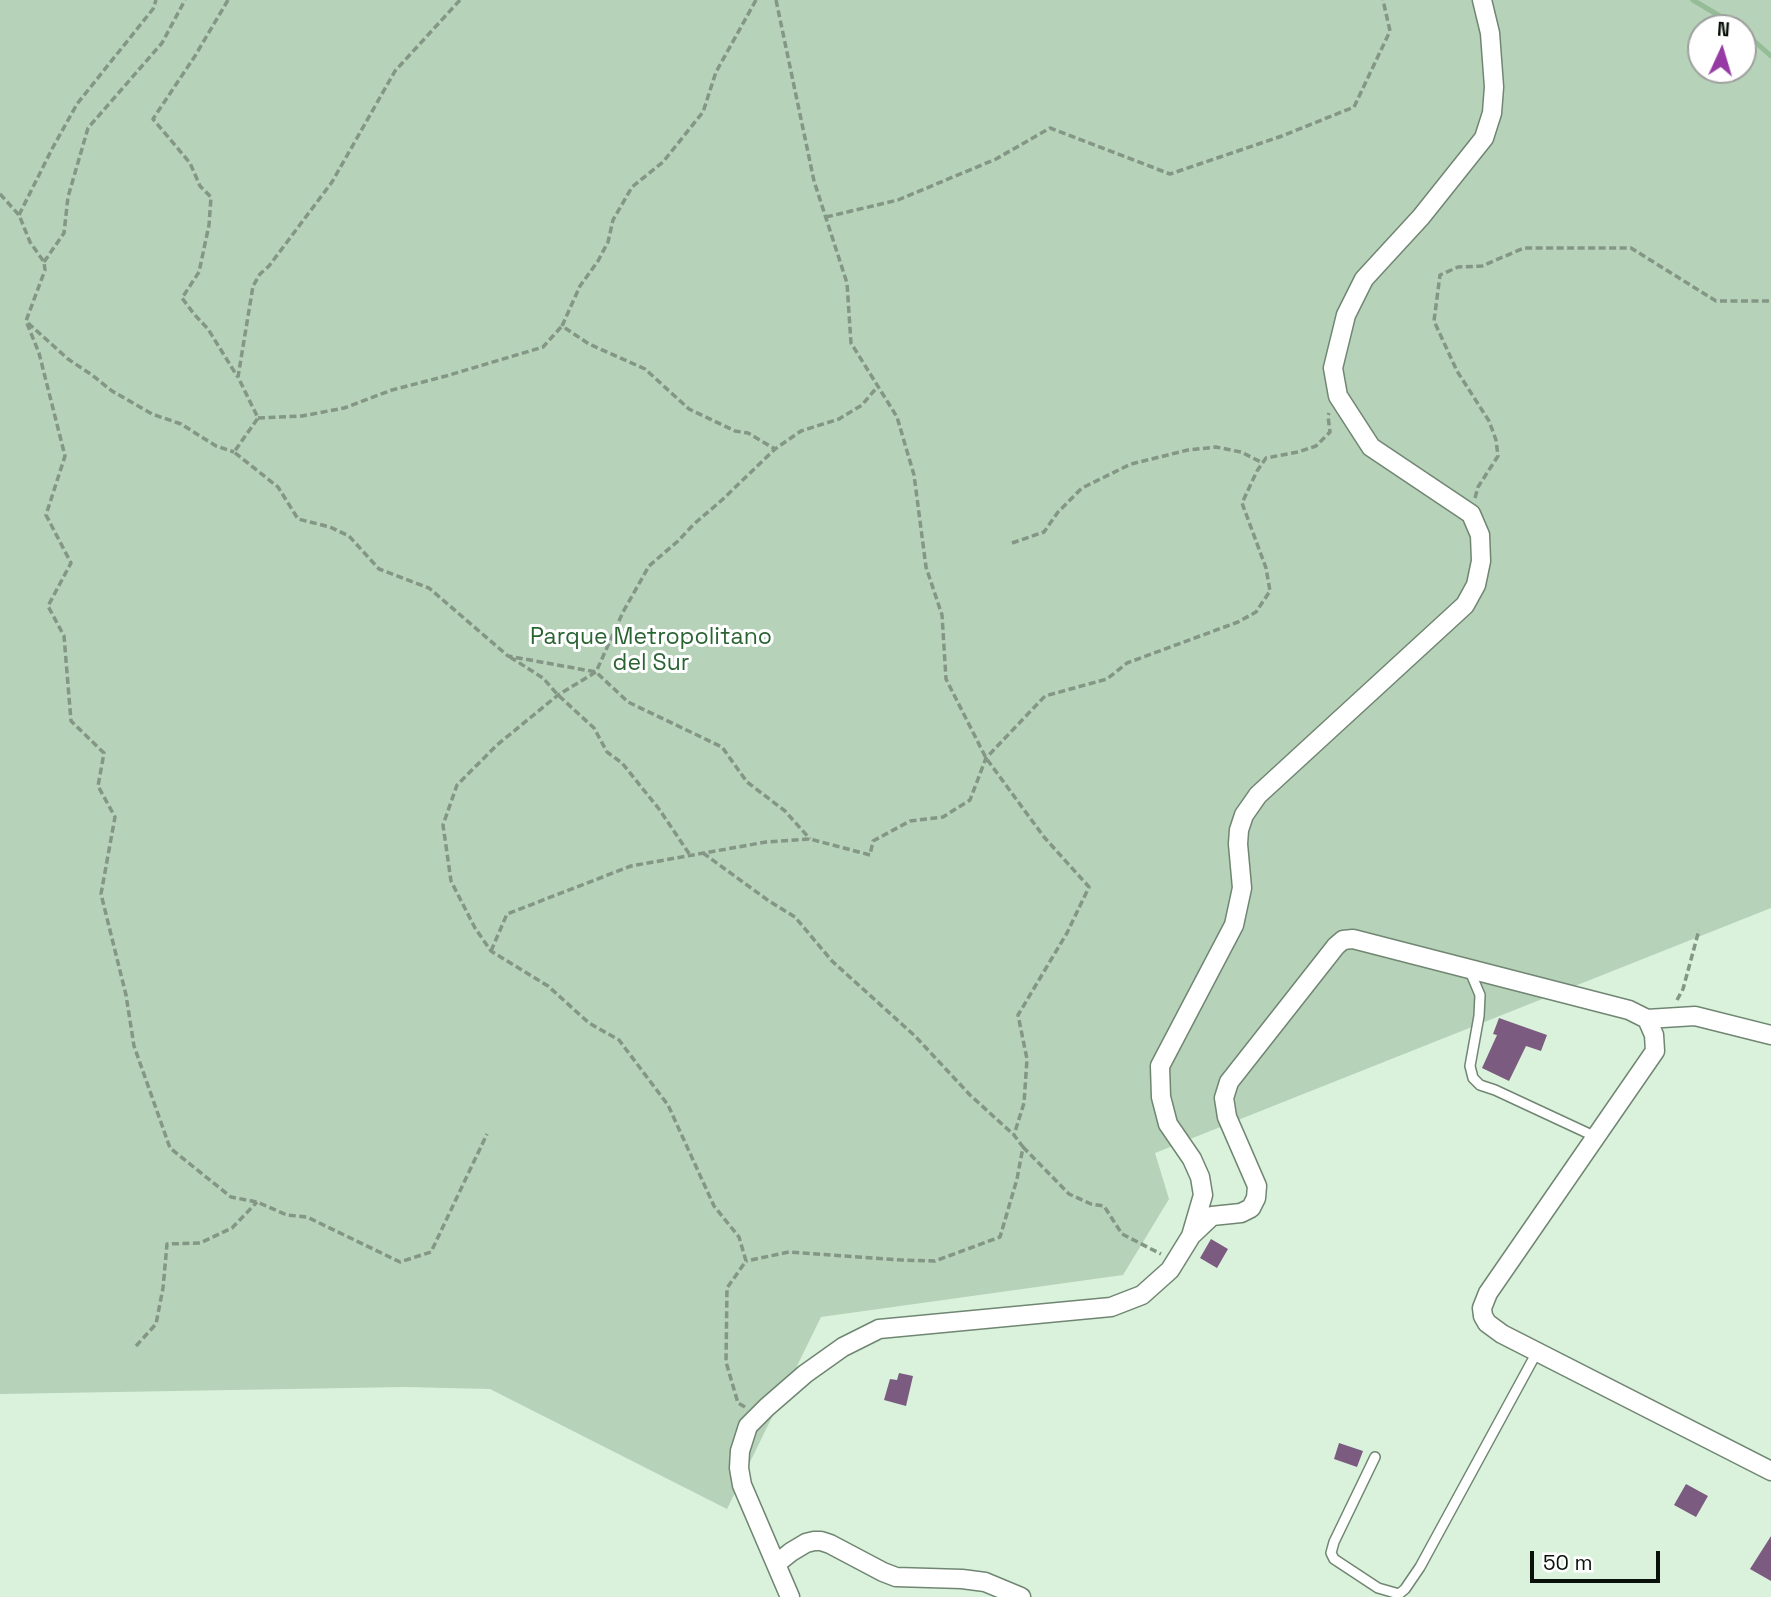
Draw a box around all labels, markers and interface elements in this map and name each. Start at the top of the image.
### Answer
north arrow [1687,14,1757,84]
text: N [1716,17,1731,42]
park label: Parque Metropolitano del Sur [530,624,772,678]
scale bar [1533,1538,1662,1582]
text: 50 m [1543,1549,1593,1576]

